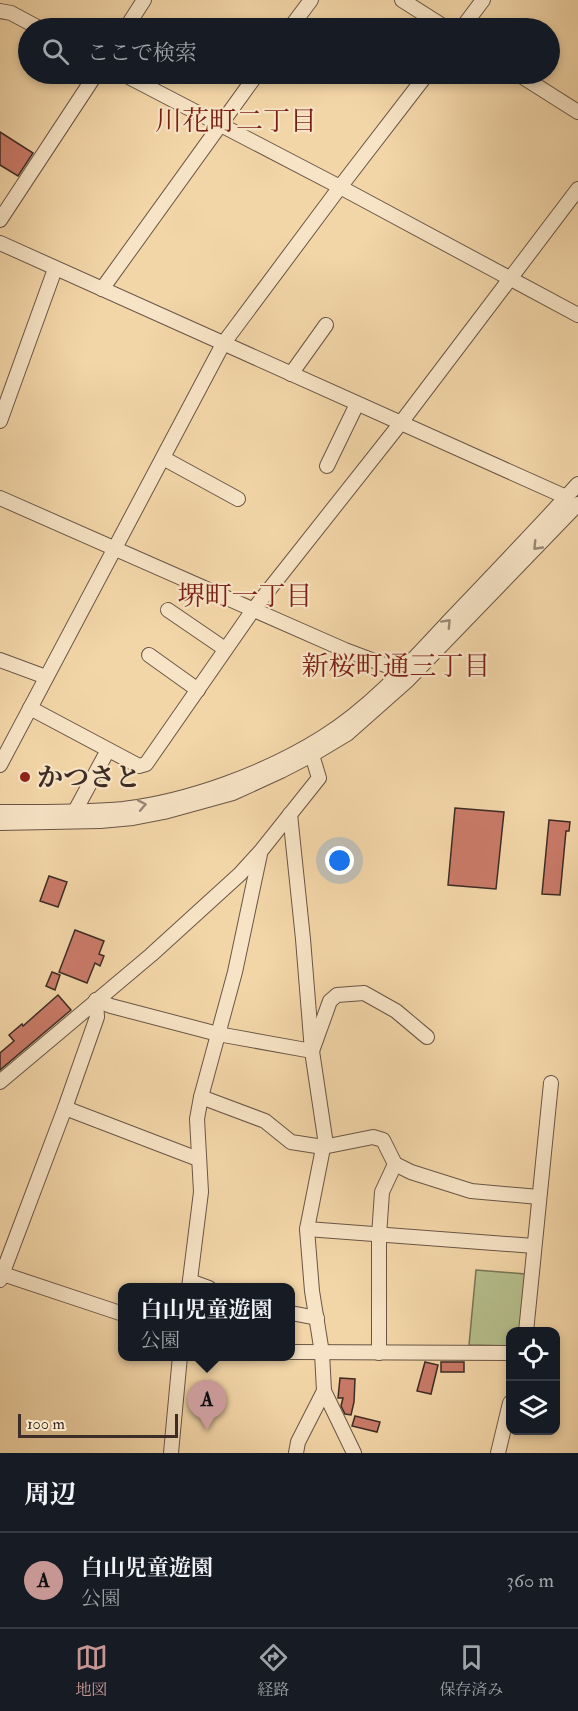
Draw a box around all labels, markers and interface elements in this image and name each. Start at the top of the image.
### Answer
search box [18,18,560,84]
icon: search [39,35,72,68]
text: ここで検索 [87,39,197,67]
district label: 川花町二丁目 [155,105,317,138]
one-way arrow [534,538,545,549]
district label: 堺町一丁目 [178,580,313,613]
one-way arrow [440,620,451,630]
district label: 新桜町通三丁目 [302,650,491,683]
place label: かつさと [37,762,141,794]
marker: かつさと [18,770,32,784]
one-way arrow [137,799,147,812]
your location [325,846,354,875]
popup [118,1283,295,1361]
text: 白山児童遊園 [140,1296,273,1324]
map controls [506,1327,560,1435]
button: locate [506,1327,560,1381]
text: 公園 [140,1328,180,1353]
pin: A [188,1380,226,1430]
button: layers [506,1381,560,1435]
scale bar [18,1411,178,1438]
text: 100 m [27,1414,65,1434]
text: 周辺 [24,1479,76,1511]
text: 白山児童遊園 [81,1554,213,1582]
text: A [37,1568,50,1593]
text: 360 m [506,1568,554,1593]
text: 公園 [81,1586,121,1611]
tab: 地図 [75,1641,108,1700]
tab: 経路 [257,1641,290,1700]
tab: 保存済み [439,1641,503,1700]

